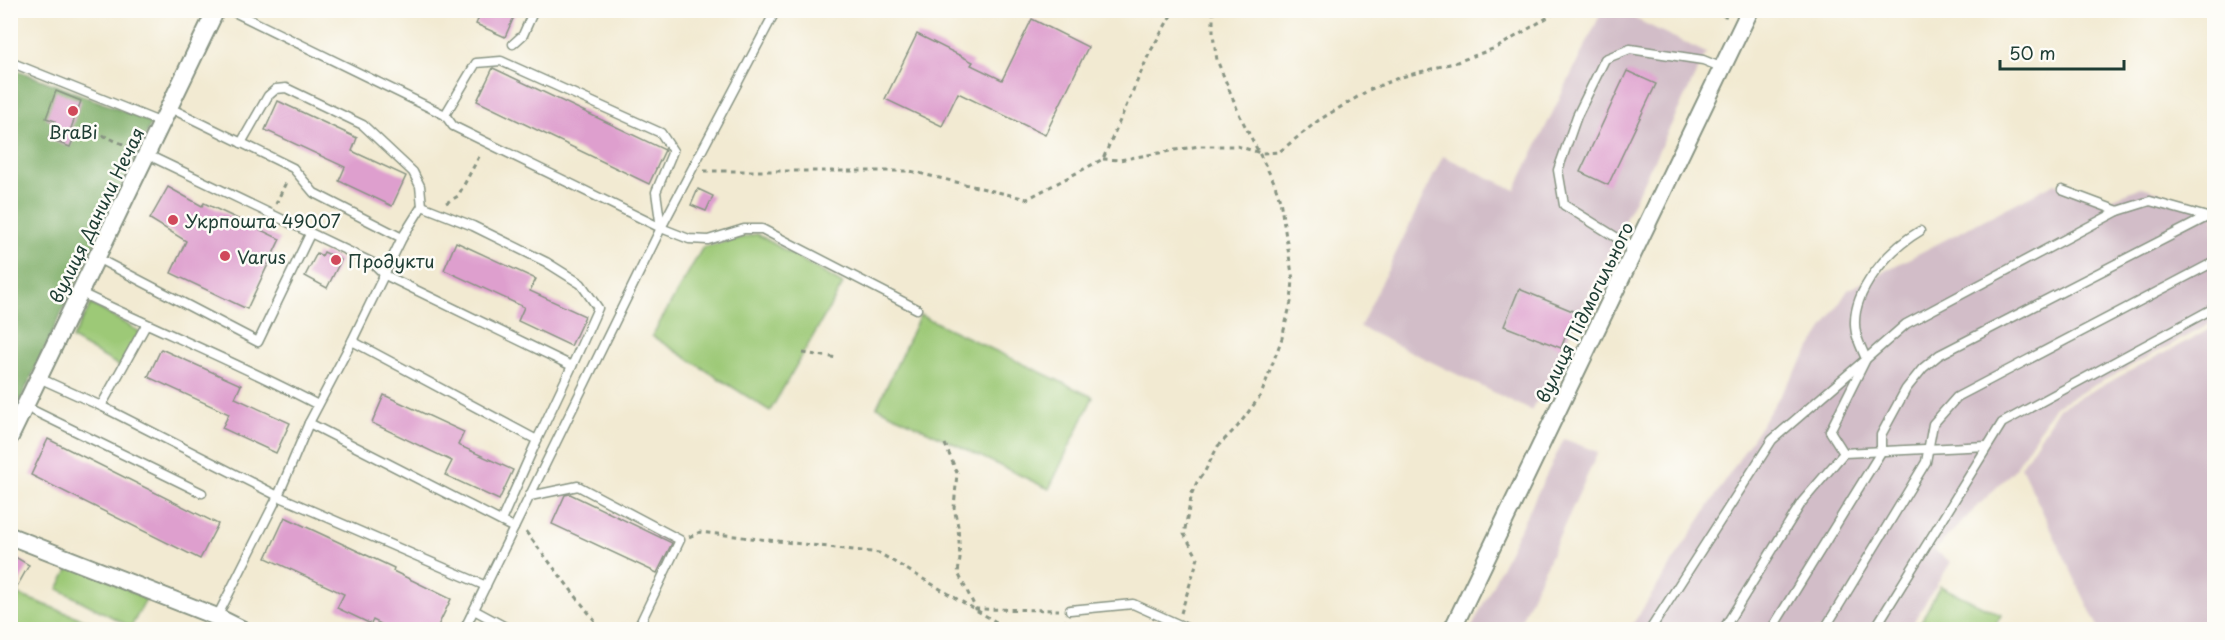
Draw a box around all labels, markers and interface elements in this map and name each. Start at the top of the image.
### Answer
scale bar [2000,33,2124,71]
text: 50 m [2009,39,2056,66]
marker: BraBi [66,104,80,118]
place label: BraBi [48,118,98,145]
street label: вулиця Данили Нечая [42,123,150,307]
place label: Укрпошта 49007 [185,207,341,234]
marker: Укрпошта 49007 [166,213,180,227]
street label: вулиця Підмогильного [1528,217,1640,407]
place label: Varus [237,243,286,270]
place label: Продукти [348,247,434,274]
marker: Varus [218,249,232,263]
marker: Продукти [329,253,343,267]

